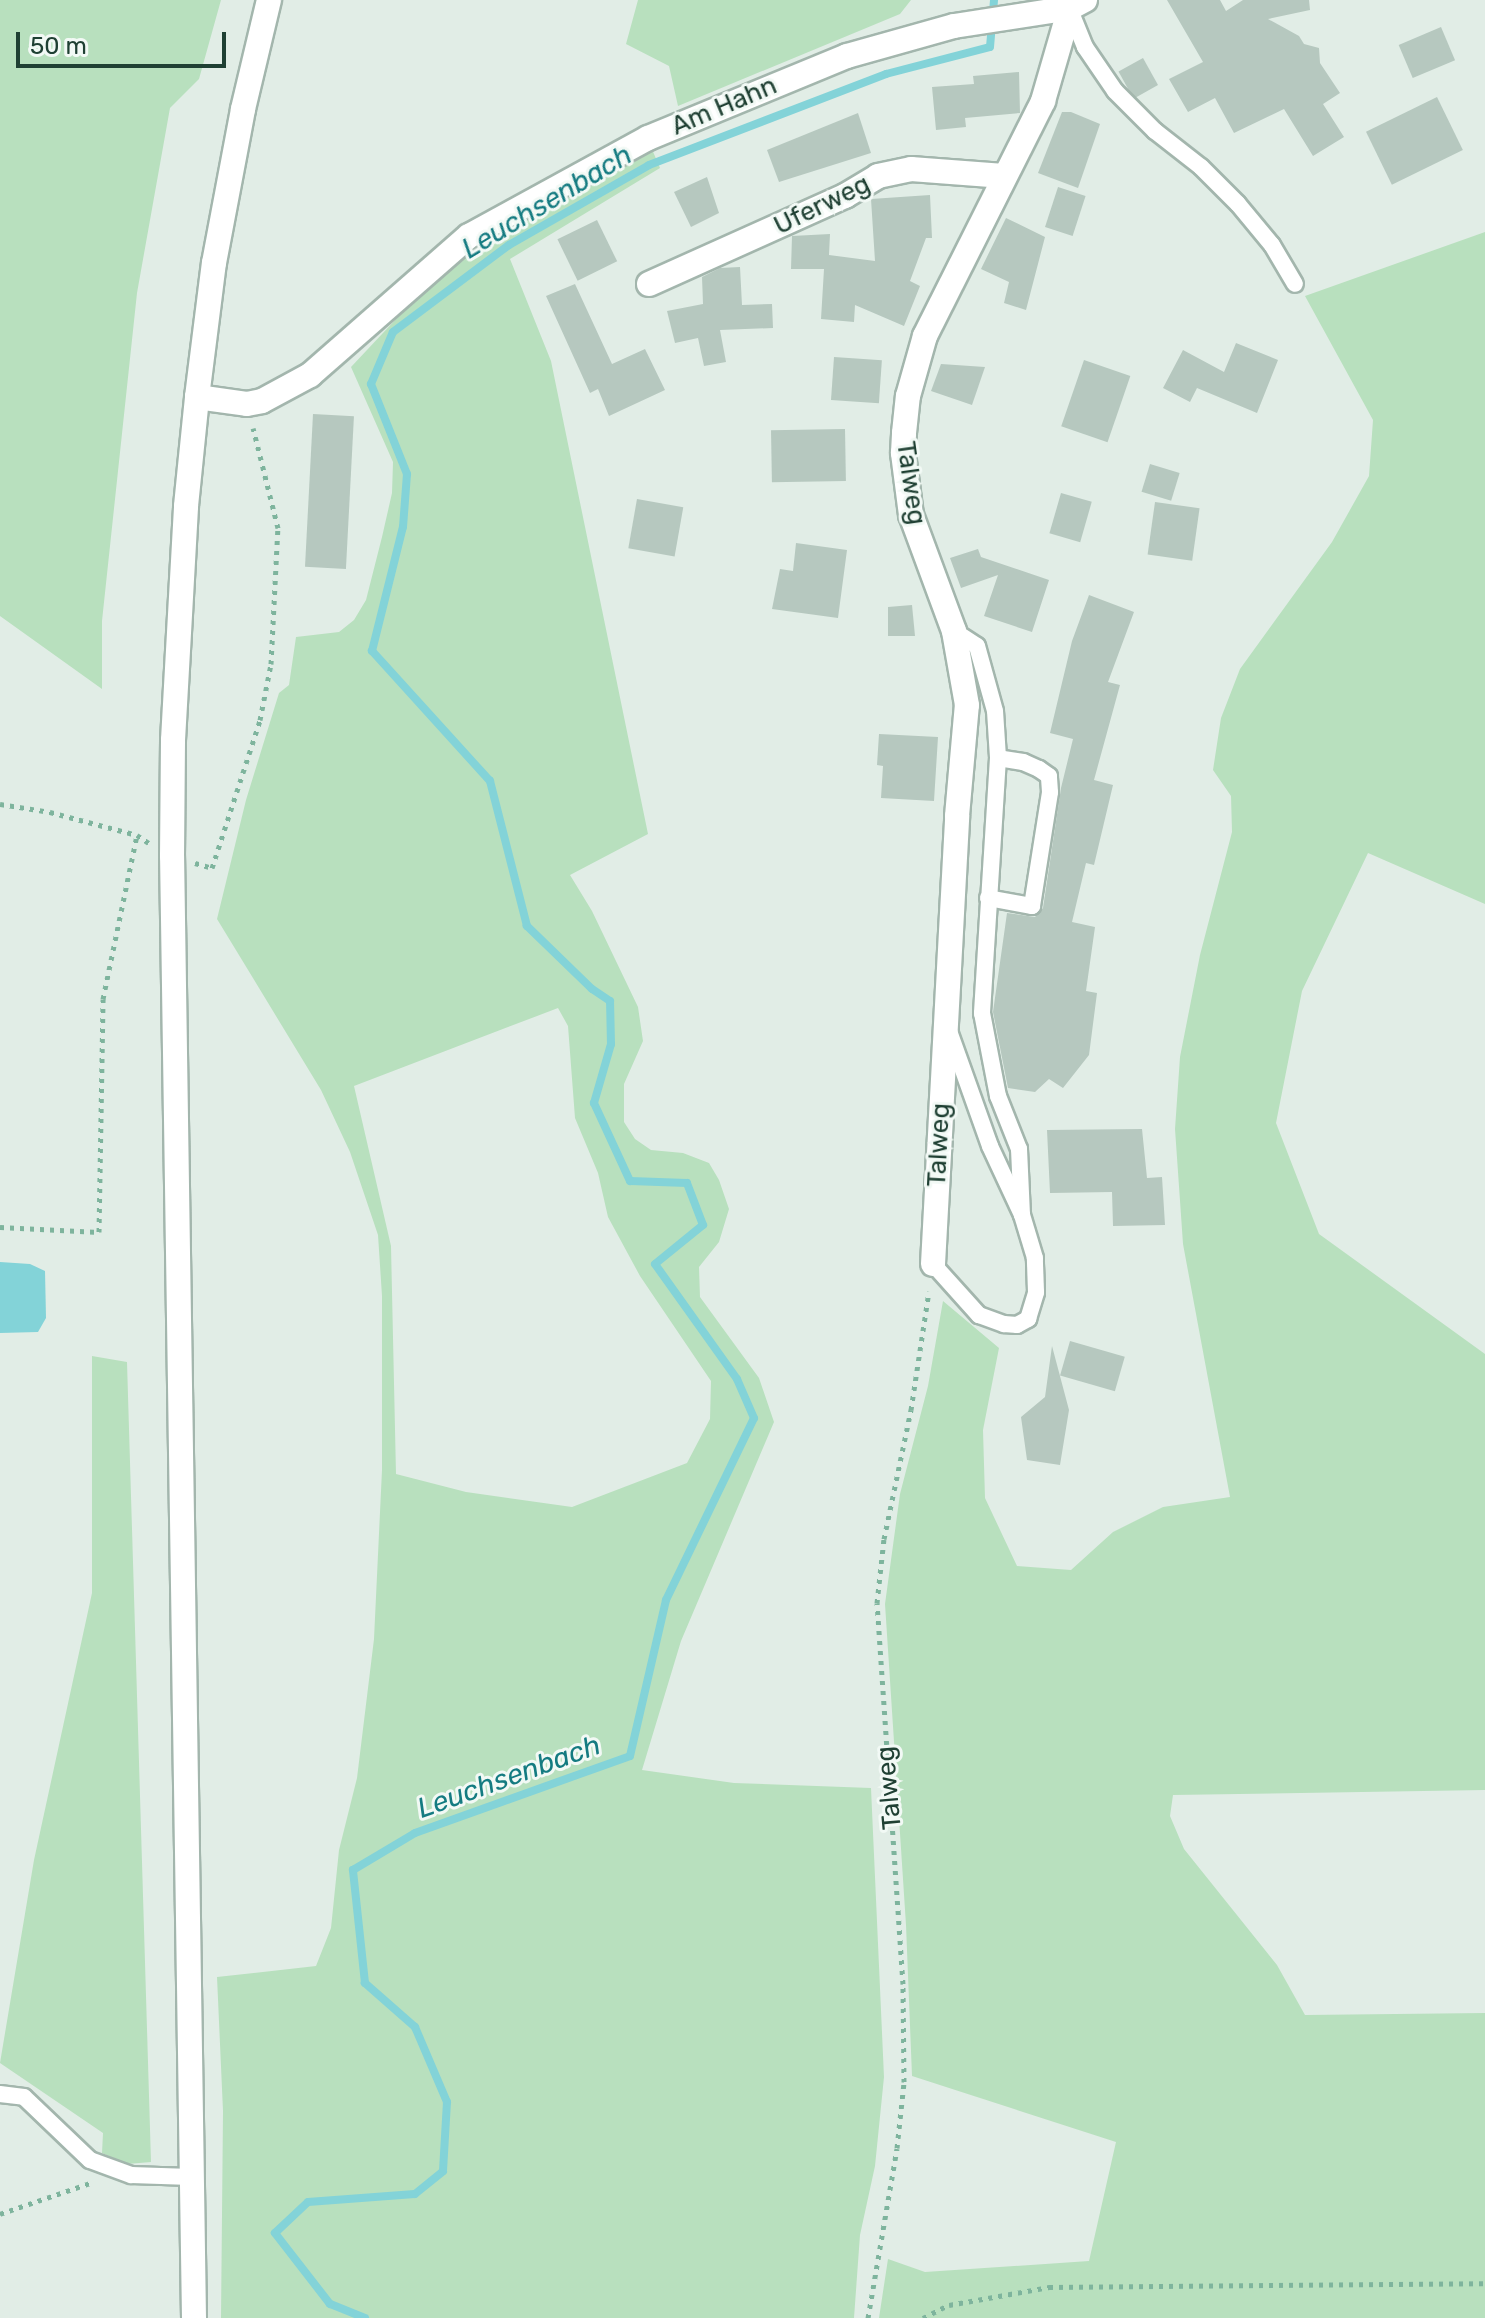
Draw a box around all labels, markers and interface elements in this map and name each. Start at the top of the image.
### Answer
scale bar [20,16,230,66]
text: 50 m [30,32,87,60]
street label: Am Hahn [667,70,781,142]
water label: Leuchsenbach [456,138,638,266]
street label: Uferweg [769,168,875,242]
street label: Talweg [890,439,932,527]
street label: Talweg [921,1102,957,1188]
water label: Leuchsenbach [413,1728,605,1826]
street label: Talweg [870,1745,908,1831]

